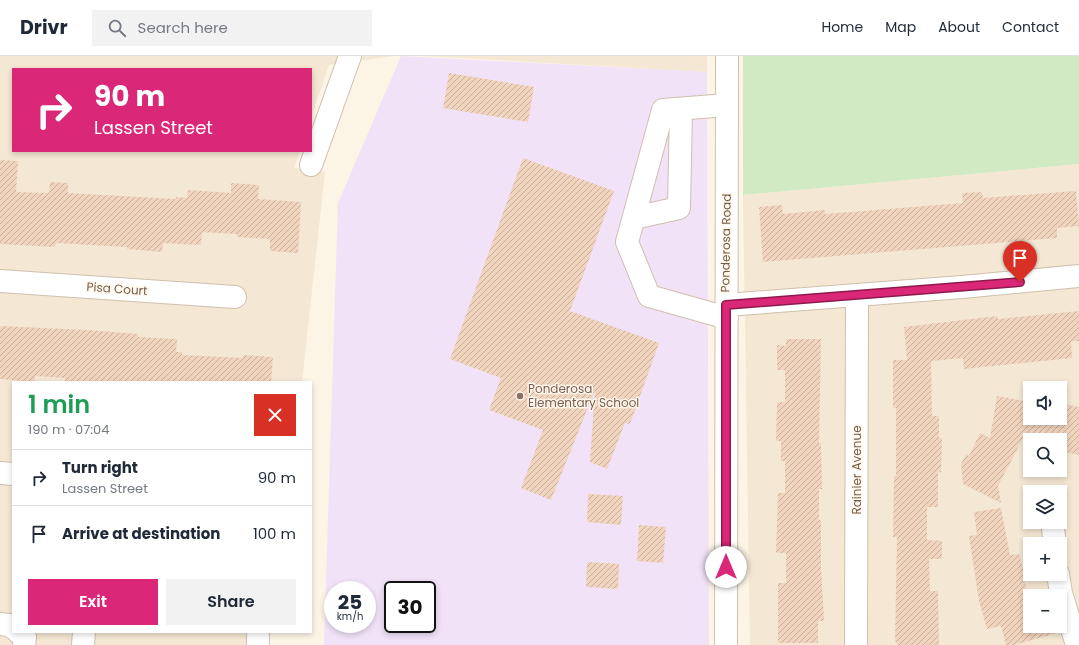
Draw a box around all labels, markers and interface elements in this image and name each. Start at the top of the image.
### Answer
search box [92,10,372,46]
text: Drivr [20,14,68,41]
icon: search [106,17,128,39]
text: Search here [138,17,228,38]
text: Home [821,17,863,37]
text: Map [885,17,916,37]
text: About [938,17,980,37]
text: Contact [1002,17,1059,37]
text: 90 m [94,77,165,116]
icon: right [28,84,80,136]
text: Lassen Street [94,115,213,140]
street label: Ponderosa Road [716,193,735,293]
pin [1003,241,1037,282]
icon: arrive [1009,247,1031,269]
street label: Pisa Court [86,278,148,299]
place label: Ponderosa Elementary School [528,380,639,411]
map controls [1023,381,1067,633]
button: sound [1023,381,1067,425]
text: 1 min [28,388,90,421]
marker: Ponderosa Elementary School [515,391,525,401]
button: close [254,394,296,436]
text: 190 m · 07:04 [28,420,109,439]
street label: Rainier Avenue [848,425,865,515]
button: search [1023,433,1067,477]
text: Turn right [62,457,138,478]
icon: right [28,467,50,489]
text: 90 m [258,467,296,488]
text: Lassen Street [62,479,148,498]
button: layers [1023,485,1067,529]
icon: arrive [28,523,50,545]
text: Arrive at destination [62,523,220,544]
text: 100 m [253,523,296,544]
button: + [1023,537,1067,581]
position arrow [705,546,747,588]
button: Exit [28,579,158,625]
button: Share [166,579,296,625]
speed limit sign: 30 [384,581,436,633]
text: 25 [338,588,362,616]
button: − [1023,589,1067,633]
text: km/h [337,609,363,624]

